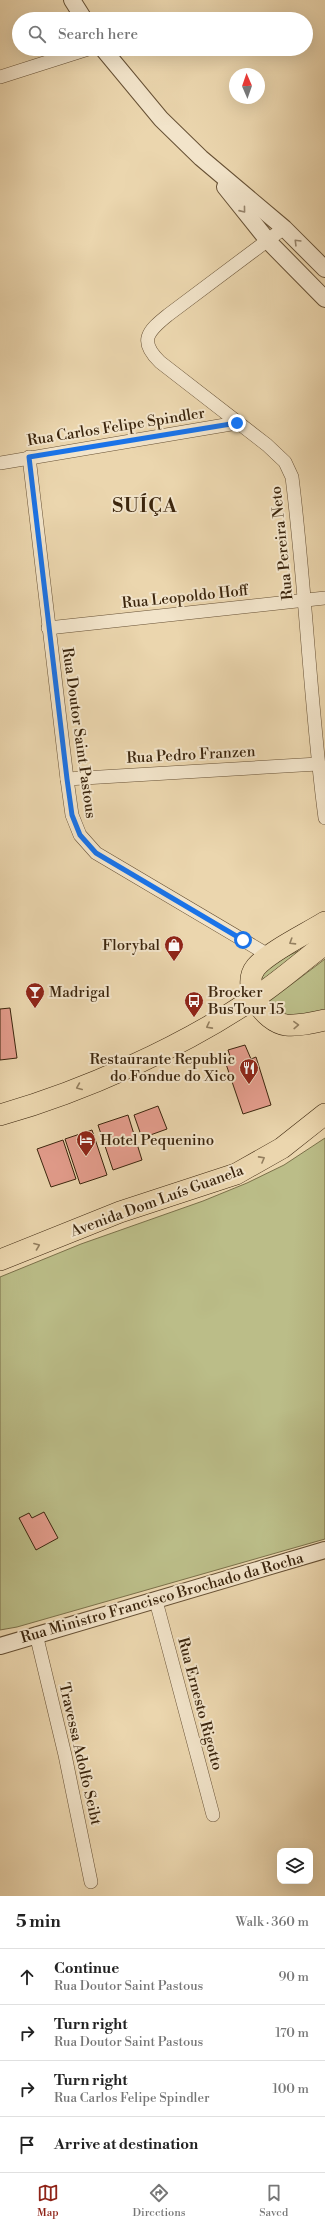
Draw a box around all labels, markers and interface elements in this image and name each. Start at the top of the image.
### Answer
search box [12,12,313,56]
icon: search [26,23,48,45]
text: Search here [58,25,138,44]
north arrow [229,68,265,104]
one-way arrow [239,206,246,213]
one-way arrow [295,239,302,247]
street label: Rua Carlos Felipe Spindler [26,403,207,450]
route end [228,414,246,432]
street label: Rua Pereira Neto [267,485,297,601]
district label: SUÍÇA [112,493,178,518]
street label: Rua Leopoldo Hoff [121,581,250,613]
street label: Rua Doutor Saint Pastous [58,646,100,820]
street label: Rua Pedro Franzen [126,742,256,768]
route start [234,931,252,949]
shop icon: Florybal [163,934,185,962]
place label: Florybal [102,936,161,955]
one-way arrow [289,938,296,945]
bar icon: Madrigal [24,981,46,1009]
place label: Madrigal [49,983,110,1002]
place label: Brocker BusTour 15 [207,983,284,1019]
bus stop icon: Brocker BusTour 15 [183,990,205,1018]
one-way arrow [293,1020,299,1029]
one-way arrow [206,1021,213,1029]
place label: Restaurante Republic do Fondue do Xico [89,1050,235,1086]
restaurant icon: Restaurante Republic do Fondue do Xico [238,1057,260,1085]
one-way arrow [75,1083,82,1091]
hotel icon: Hotel Pequenino [75,1129,97,1157]
place label: Hotel Pequenino [100,1131,214,1150]
one-way arrow [258,1157,265,1164]
street label: Avenida Dom Luís Guanela [67,1161,246,1241]
one-way arrow [32,1243,40,1251]
street label: Rua Ministro Francisco Brochado da Rocha [18,1548,306,1648]
street label: Rua Ernesto Rigotto [173,1635,227,1773]
street label: Travessa Adolfo Seibt [54,1681,106,1828]
map controls [277,1848,313,1884]
button: layers [277,1848,313,1884]
text: 5 min [16,1911,61,1933]
text: Walk · 360 m [236,1914,309,1930]
text: Continue [54,1959,119,1978]
icon: ahead [16,1966,38,1988]
text: 90 m [278,1969,309,1985]
text: Rua Doutor Saint Pastous [54,1978,203,1994]
text: Turn right [54,2015,128,2034]
icon: right [16,2022,38,2044]
text: 170 m [275,2025,309,2041]
text: Rua Doutor Saint Pastous [54,2034,203,2050]
text: Turn right [54,2071,128,2090]
icon: right [16,2078,38,2100]
text: 100 m [273,2081,309,2097]
text: Rua Carlos Felipe Spindler [54,2090,210,2106]
icon: arrive [16,2134,38,2156]
text: Arrive at destination [54,2135,198,2154]
tab: Map [37,2182,59,2220]
tab: Directions [133,2182,186,2220]
tab: Saved [259,2182,288,2220]

